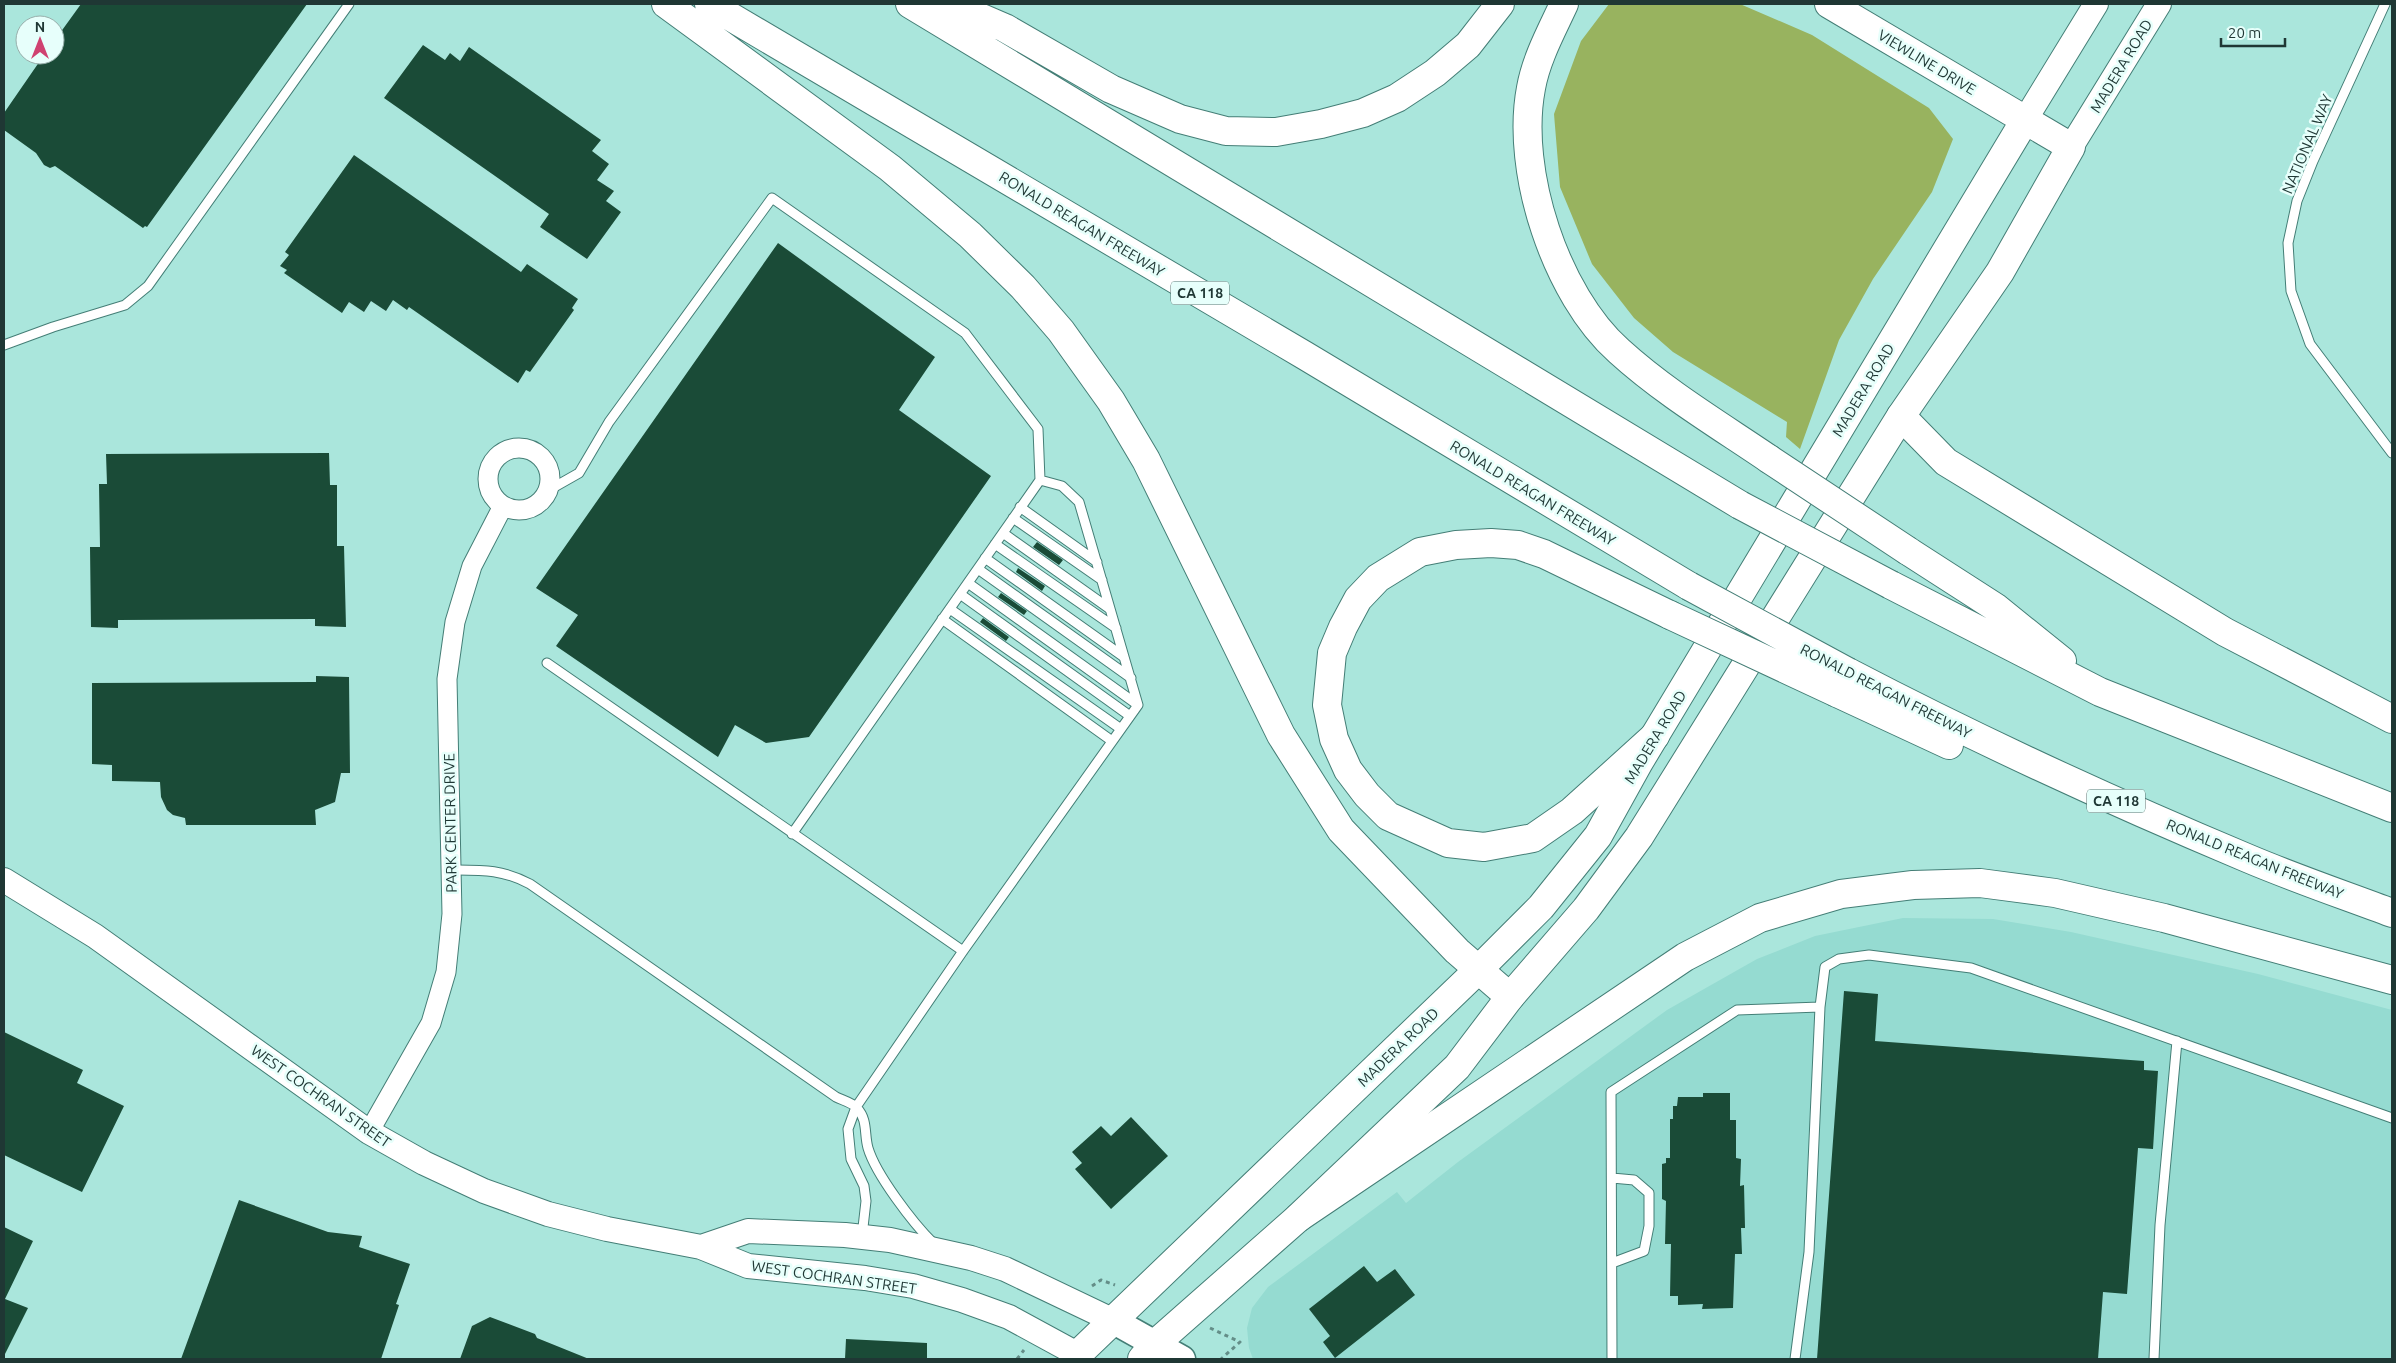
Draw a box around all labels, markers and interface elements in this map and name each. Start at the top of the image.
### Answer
north arrow [15,15,65,65]
scale bar [2221,15,2285,47]
street label: MADERA ROAD [2086,16,2156,116]
text: N [35,19,45,35]
text: 20 m [2228,24,2261,41]
street label: VIEWLINE DRIVE [1875,26,1979,98]
street label: NATIONAL WAY [2278,92,2336,196]
street label: RONALD REAGAN FREEWAY [996,168,1168,280]
road number: CA 118 [1171,282,1229,304]
street label: MADERA ROAD [1828,340,1898,440]
street label: RONALD REAGAN FREEWAY [1447,437,1619,549]
street label: RONALD REAGAN FREEWAY [1798,640,1975,742]
street label: MADERA ROAD [1620,687,1690,787]
street label: PARK CENTER DRIVE [440,753,460,893]
road number: CA 118 [2087,789,2145,812]
street label: RONALD REAGAN FREEWAY [2164,816,2346,903]
street label: MADERA ROAD [1354,1004,1442,1090]
street label: WEST COCHRAN STREET [248,1041,395,1151]
street label: WEST COCHRAN STREET [750,1257,918,1297]

